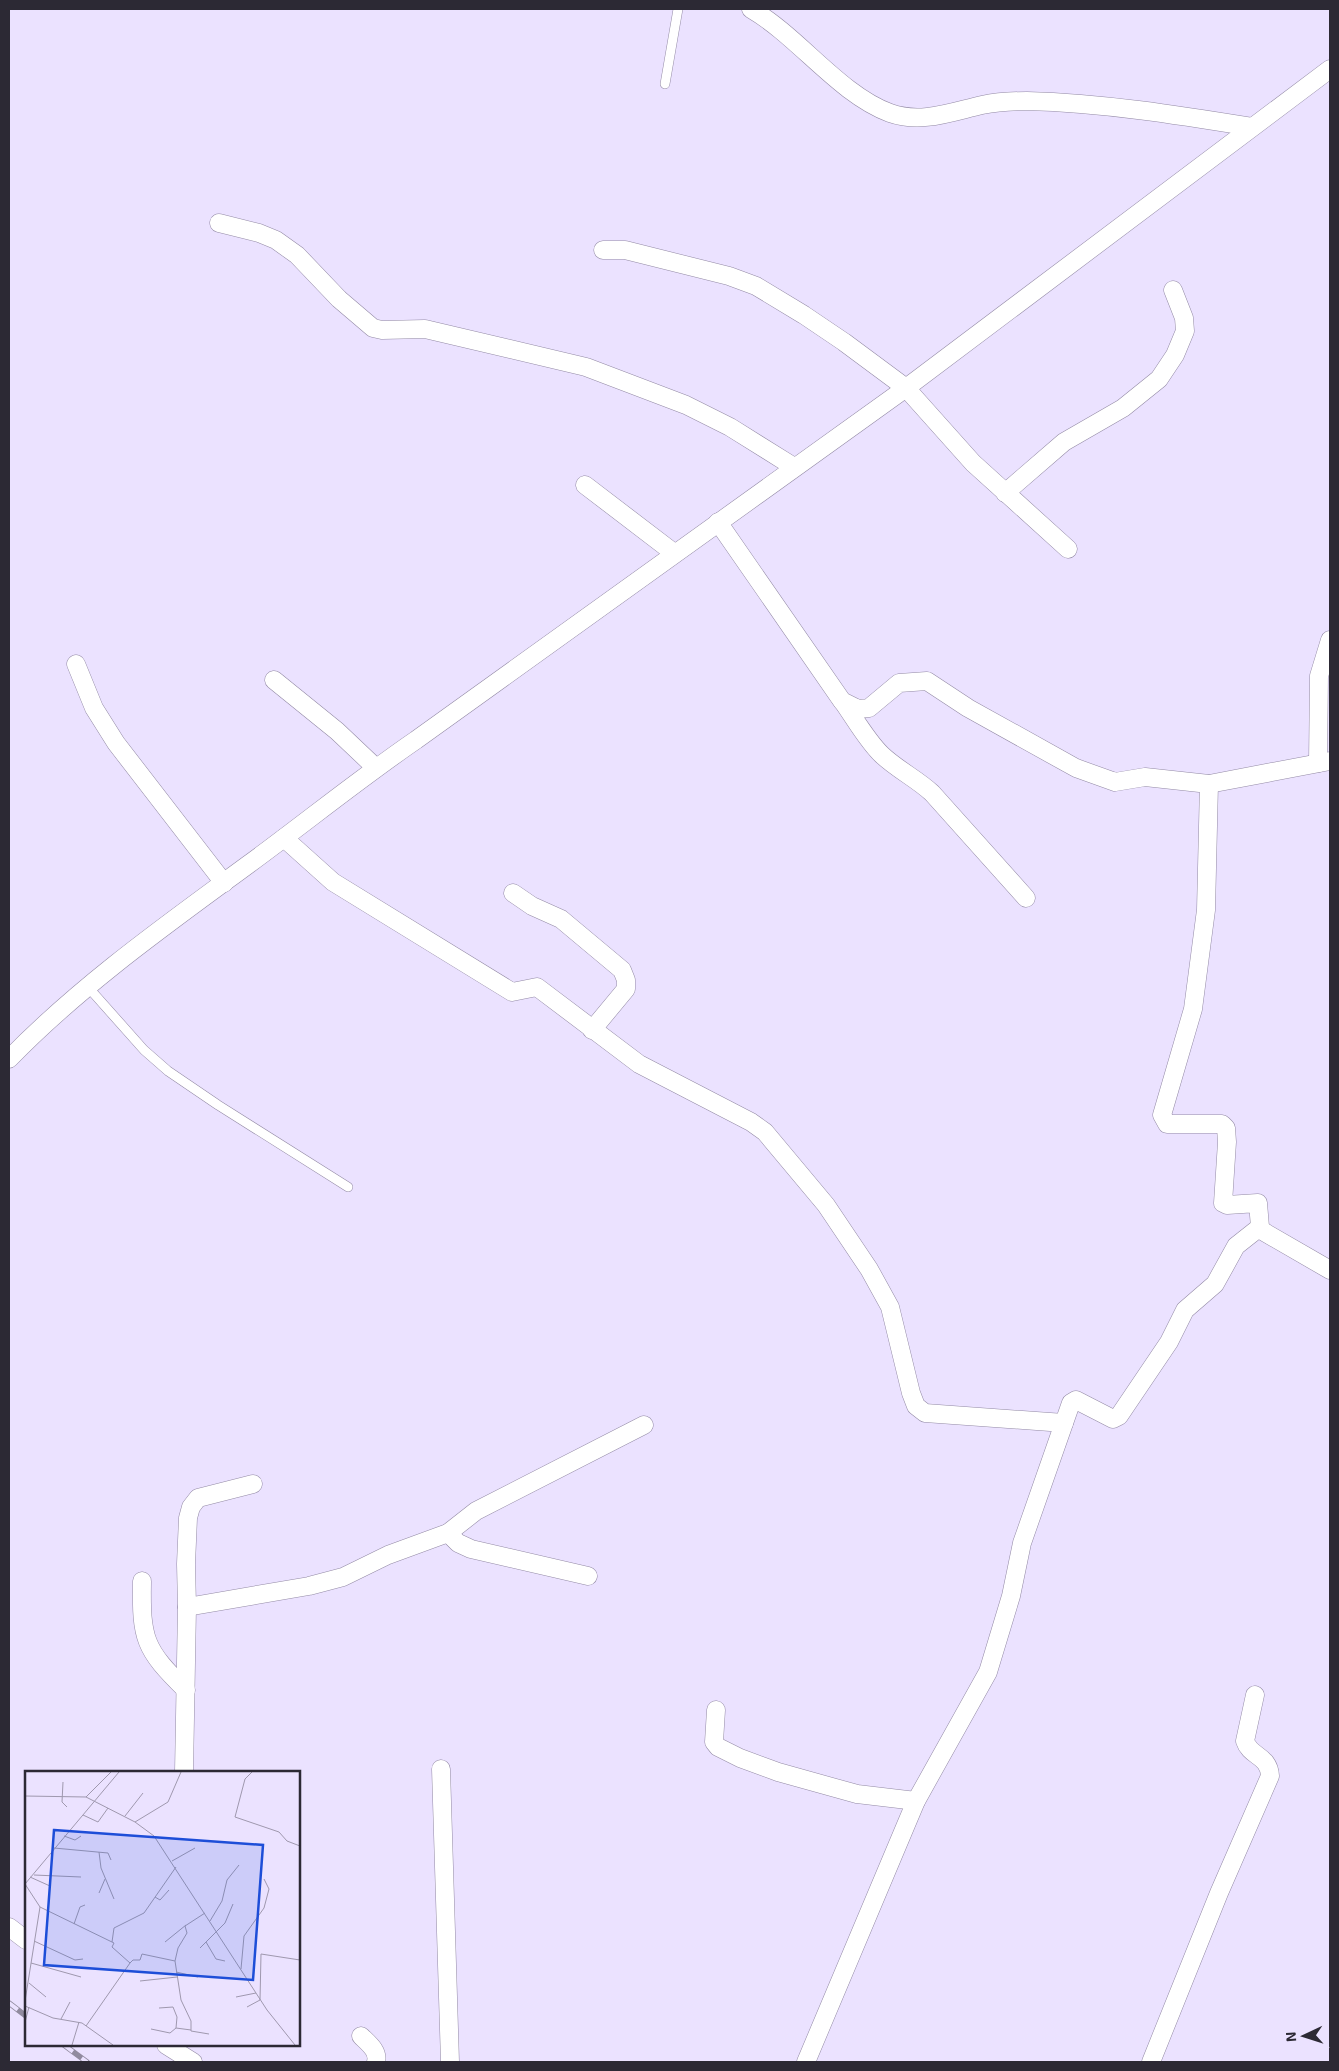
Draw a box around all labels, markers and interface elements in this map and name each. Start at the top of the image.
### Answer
inset map [25,1771,300,2046]
north arrow [1279,2011,1329,2061]
text: N [1282,2031,1299,2043]

